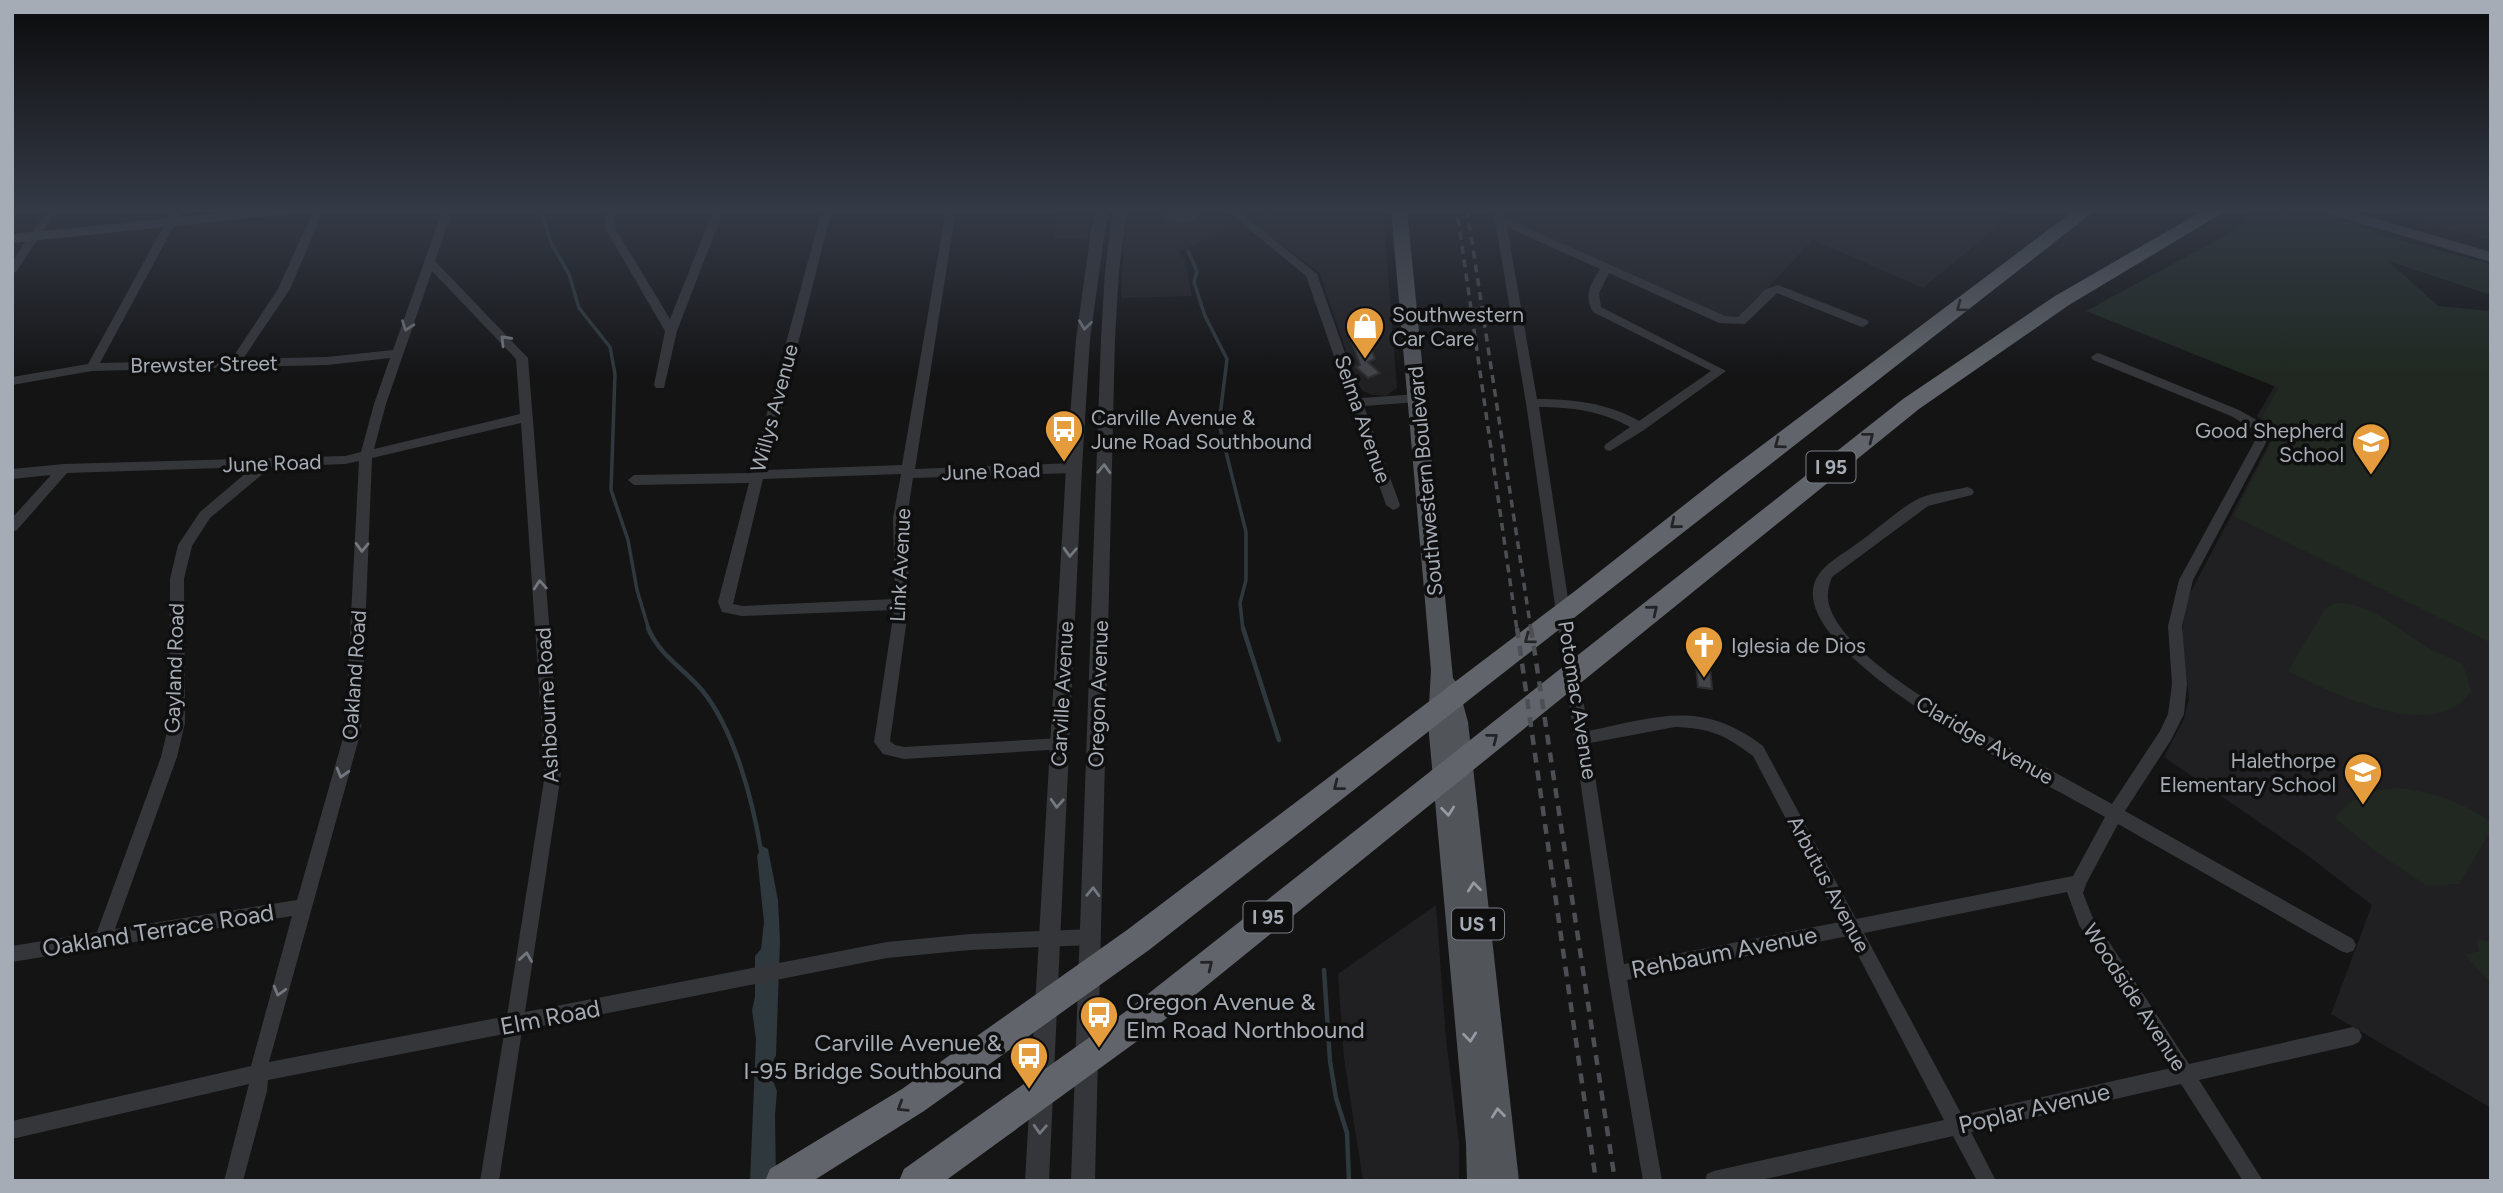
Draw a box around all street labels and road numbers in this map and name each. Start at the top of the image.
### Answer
street label: Willys Avenue [745,341,803,475]
street label: Brewster Street [130,350,278,378]
street label: Selma Avenue [1329,352,1397,486]
street label: Southwestern Boulevard [1403,365,1447,597]
street label: June Road [222,449,322,477]
road number: I 95 [1806,452,1856,482]
street label: June Road [941,457,1041,485]
street label: Link Avenue [885,507,915,623]
street label: Gayland Road [159,602,189,734]
street label: Oakland Road [337,609,371,741]
street label: Potomac Avenue [1553,619,1603,781]
street label: Oregon Avenue [1083,620,1113,768]
street label: Carville Avenue [1046,621,1078,767]
street label: Ashbourne Road [530,627,564,783]
street label: Claridge Avenue [1912,690,2058,790]
street label: Arbutus Avenue [1783,811,1875,957]
street label: Oakland Terrace Road [40,897,276,963]
road number: I 95 [1244,902,1292,932]
road number: US 1 [1452,908,1504,940]
street label: Woodside Avenue [2078,919,2192,1075]
street label: Rehbaum Avenue [1629,920,1819,984]
street label: Elm Road [498,993,602,1041]
street label: Poplar Avenue [1955,1076,2113,1140]

